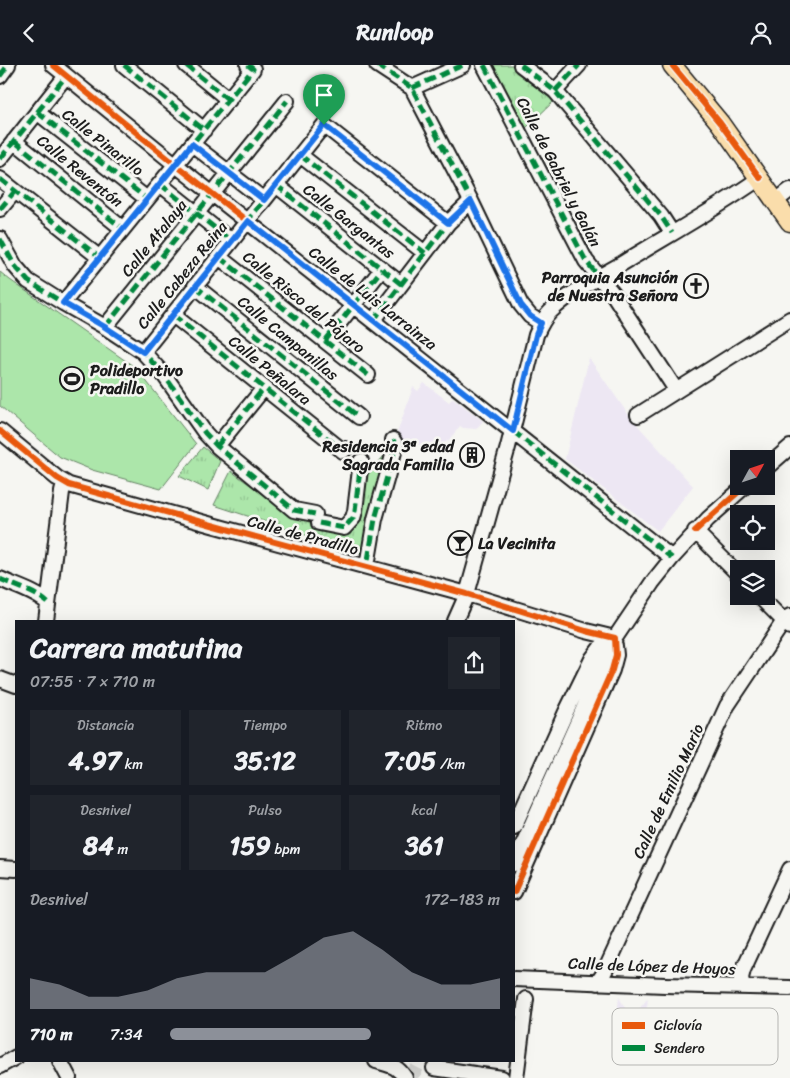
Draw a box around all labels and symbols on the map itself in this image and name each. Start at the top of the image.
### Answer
pin [303,74,345,125]
street label: Calle de Gabriel y Galán [508,92,610,253]
street label: Calle Pinarillo [55,100,151,184]
street label: Calle Reventón [30,127,130,216]
street label: Calle Gargantas [296,176,402,267]
street label: Calle Atalaya [113,192,195,283]
street label: Calle Cabeza Reina [129,214,236,336]
street label: Calle de Luis Larrainza [302,238,444,358]
street label: Calle Risco del Pájaro [236,243,372,361]
place label: Parroquia Asunción de Nuestra Señora [542,263,678,310]
church icon: Parroquia Asunción de Nuestra Señora [683,273,709,299]
street label: Calle Campanillas [231,288,346,389]
street label: Calle Peñalara [222,327,318,413]
place label: Polideportivo Pradillo [90,356,183,403]
sports icon: Polideportivo Pradillo [59,366,85,392]
place label: Residencia 3ª edad Sagrada Familia [322,432,456,479]
building icon: Residencia 3ª edad Sagrada Familia [459,442,485,468]
north arrow [730,450,775,495]
street label: Calle de Pradillo [244,506,362,564]
place label: La Vecinita [478,529,556,558]
bar icon: La Vecinita [447,530,473,556]
street label: Calle de Emilio Mario [624,718,712,863]
street label: Calle de López de Hoyos [568,949,737,983]
legend [612,1008,778,1065]
text: Ciclovía [654,1013,702,1038]
text: Sendero [654,1036,705,1061]

